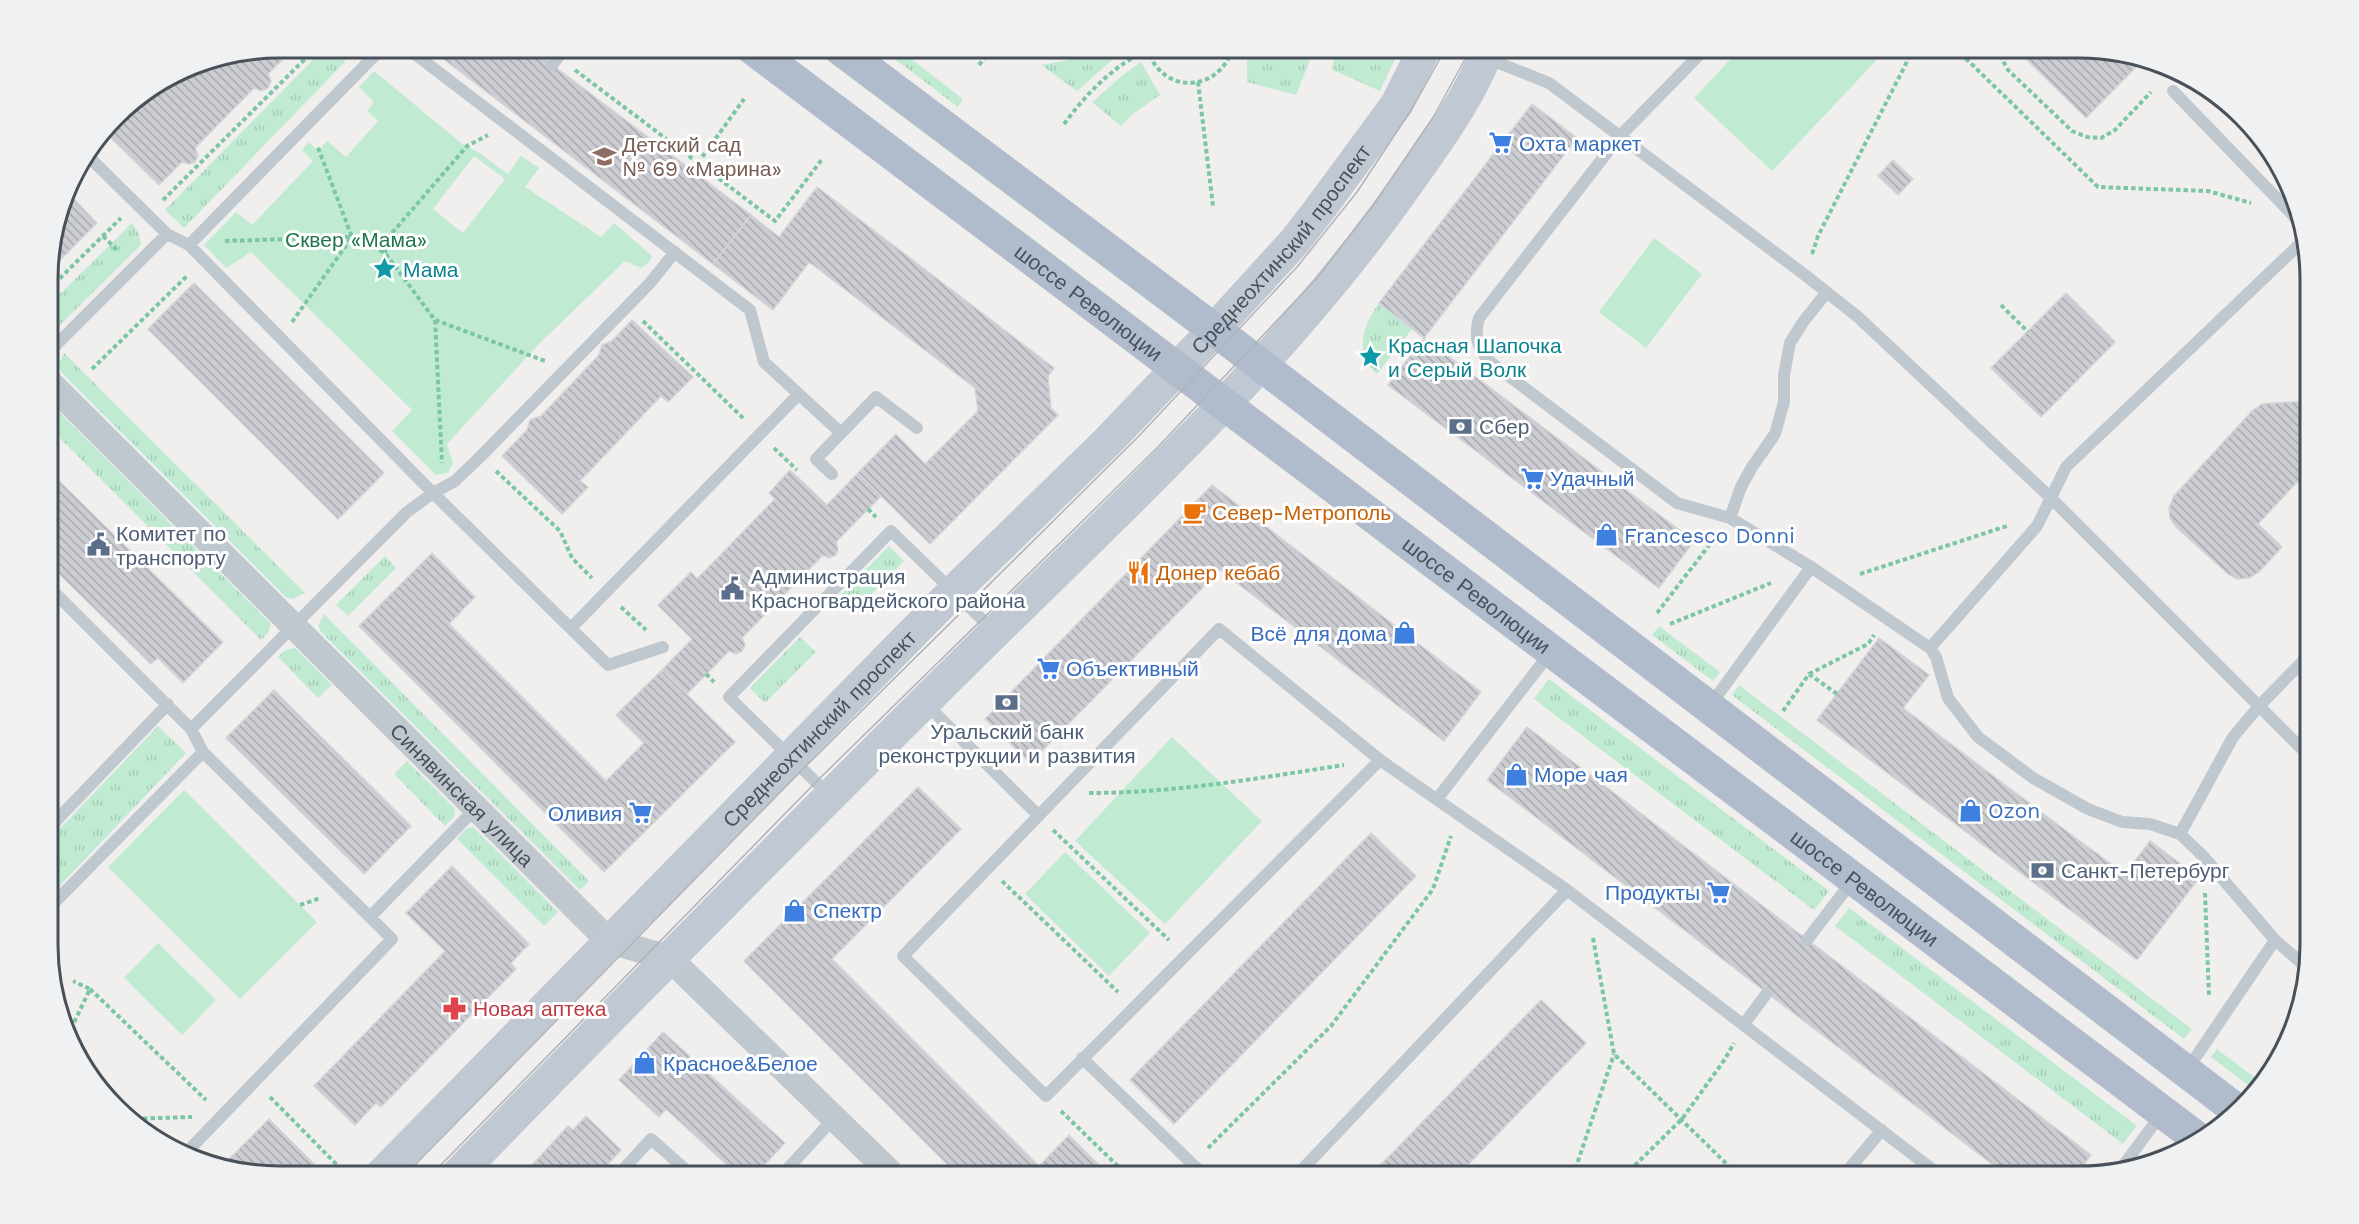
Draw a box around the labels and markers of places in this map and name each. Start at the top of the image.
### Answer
supermarket icon: Охта маркет [1488,130,1514,156]
place label: Охта маркет [1519,131,1642,156]
place label: Детский сад № 69 «Марина» [622,132,782,181]
school or university icon: Детский сад № 69 «Марина» [591,143,617,169]
place icon: Мама [372,256,398,282]
place label: Мама [403,257,459,282]
place label: Красная Шапочка и Серый Волк [1388,333,1562,382]
place icon: Красная Шапочка и Серый Волк [1357,344,1383,370]
bank icon: Сбер [1448,413,1474,439]
place label: Сбер [1479,414,1529,439]
supermarket icon: Удачный [1519,465,1545,491]
place label: Удачный [1550,466,1635,491]
cafe icon: Север-Метрополь [1181,499,1207,525]
place label: Север-Метрополь [1212,500,1391,525]
place label: Комитет по транспорту [116,521,226,570]
shop icon: Francesco Donni [1593,522,1619,548]
place label: Francesco Donni [1624,523,1795,548]
public building icon: Комитет по транспорту [85,532,111,558]
restaurant icon: Донер кебаб [1125,559,1151,585]
place label: Донер кебаб [1156,560,1280,585]
place label: Администрация Красногвардейского района [751,564,1025,613]
public building icon: Администрация Красногвардейского района [720,575,746,601]
shop icon: Всё для дома [1392,620,1418,646]
place label: Всё для дома [1251,621,1387,646]
supermarket icon: Объективный [1035,655,1061,681]
place label: Объективный [1066,656,1199,681]
bank icon: Уральский банк реконструкции и развития [994,690,1020,716]
place label: Уральский банк реконструкции и развития [878,719,1136,768]
shop icon: Море чая [1503,761,1529,787]
place label: Море чая [1534,762,1628,787]
shop icon: Ozon [1957,797,1983,823]
place label: Ozon [1988,798,2040,823]
supermarket icon: Оливия [627,800,653,826]
place label: Оливия [548,801,622,826]
bank icon: Санкт-Петербург [2030,857,2056,883]
place label: Санкт-Петербург [2061,858,2230,883]
supermarket icon: Продукты [1705,879,1731,905]
place label: Продукты [1605,880,1700,905]
shop icon: Спектр [782,897,808,923]
place label: Спектр [813,898,882,923]
pharmacy icon: Новая аптека [442,995,468,1021]
place label: Новая аптека [473,996,607,1021]
shop icon: Красное&Белое [632,1050,658,1076]
place label: Красное&Белое [663,1051,818,1076]

